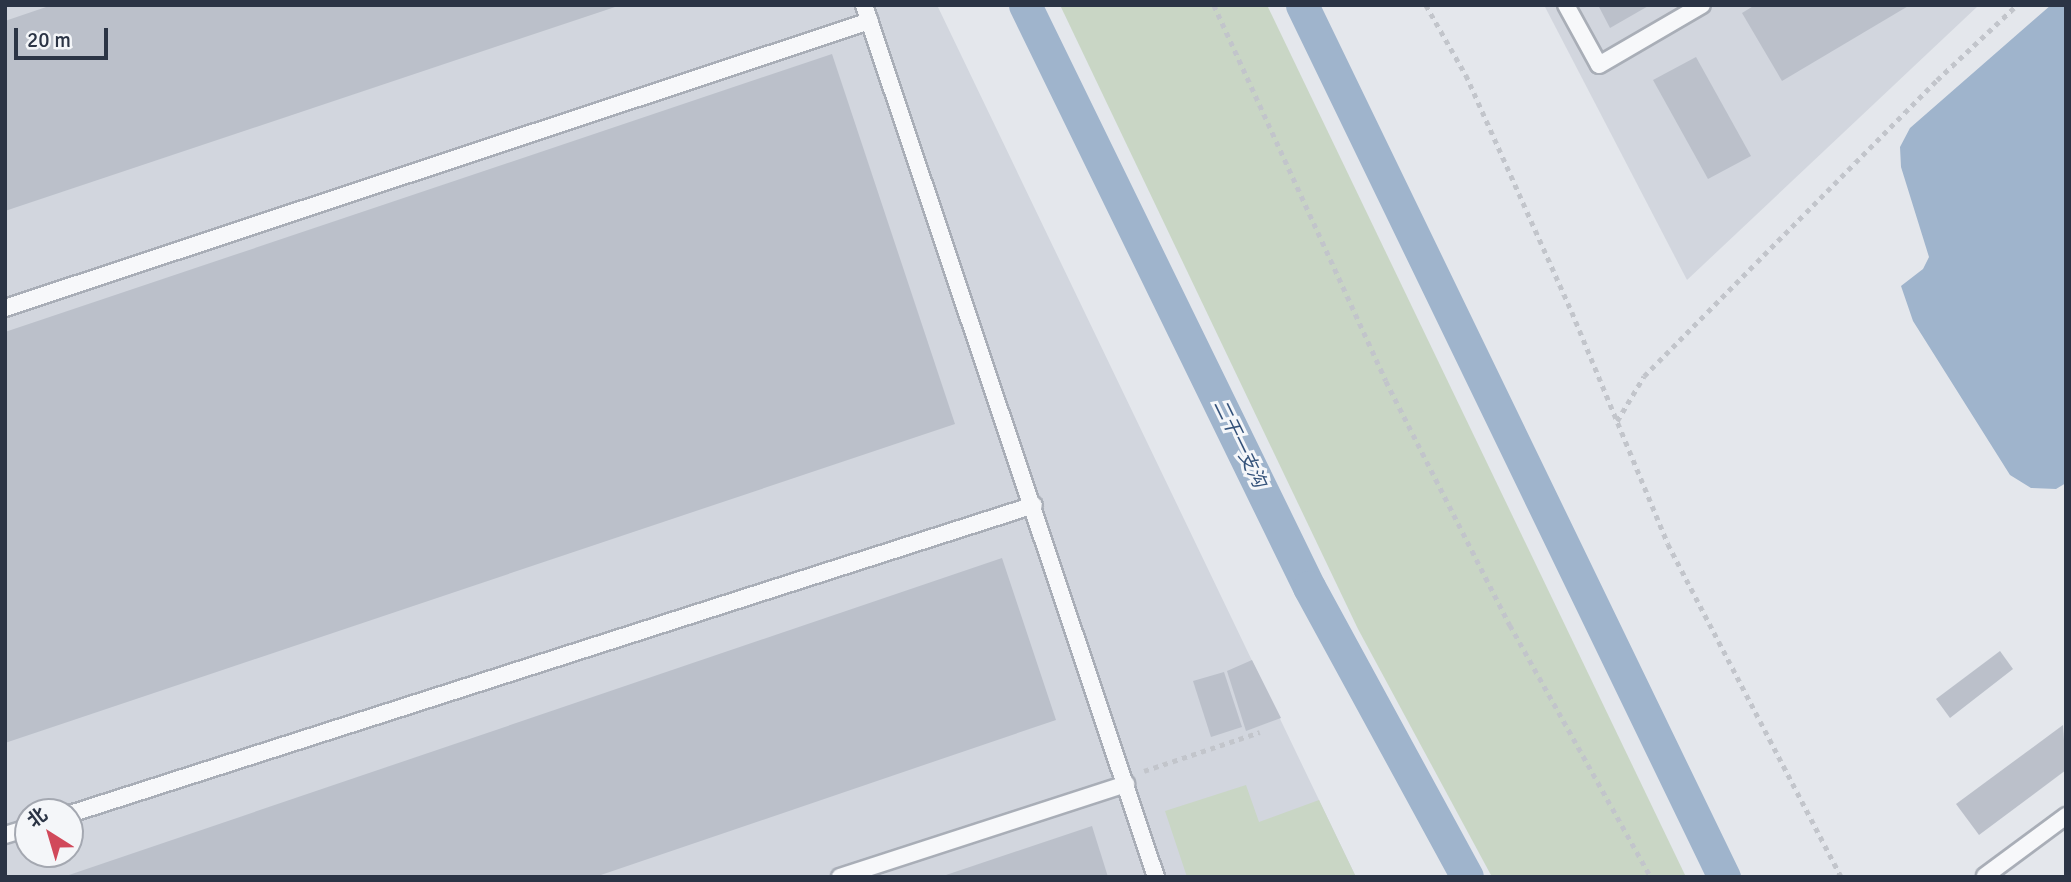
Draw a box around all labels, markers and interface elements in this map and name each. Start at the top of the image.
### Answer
scale bar [18,14,112,58]
text: 20 m [27,27,71,53]
water label: 二干一支沟 [1208,396,1270,492]
north arrow [14,798,84,868]
text: 北 [23,803,52,833]

